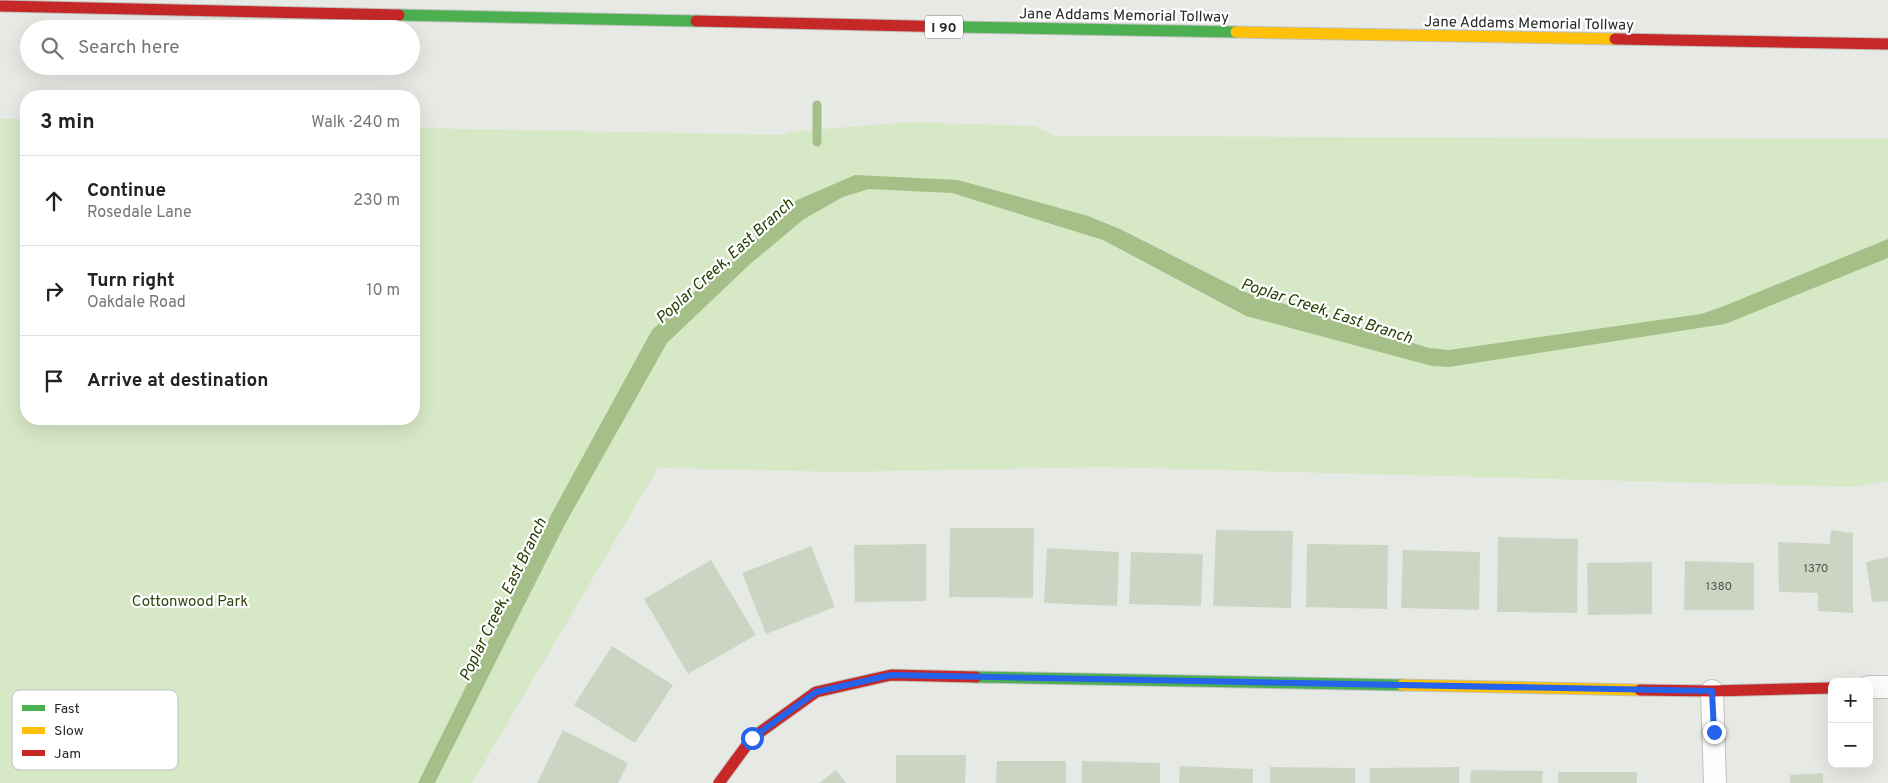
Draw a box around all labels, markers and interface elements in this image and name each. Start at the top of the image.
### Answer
street label: Jane Addams Memorial Tollway [1019,5,1229,28]
street label: Jane Addams Memorial Tollway [1424,13,1634,36]
road number: I 90 [925,16,963,38]
search box [20,20,420,75]
icon: search [38,34,66,62]
text: Search here [78,36,180,60]
text: 3 min [40,109,95,136]
text: Walk · 240 m [311,113,400,133]
text: Continue [87,179,166,203]
icon: ahead [40,187,68,215]
text: 230 m [353,191,400,211]
water label: Poplar Creek, East Branch [652,194,799,329]
text: Rosedale Lane [87,203,192,223]
text: Turn right [87,269,175,293]
water label: Poplar Creek, East Branch [1238,275,1415,349]
icon: right [40,277,68,305]
text: 10 m [366,281,400,301]
text: Oakdale Road [87,293,186,313]
icon: arrive [40,367,68,395]
text: Arrive at destination [87,369,268,393]
water label: Poplar Creek, East Branch [456,515,552,685]
house number: 1370 [1803,561,1829,577]
house number: 1380 [1706,579,1732,595]
park label: Cottonwood Park [132,593,248,612]
map controls [1828,678,1873,768]
button: + [1828,678,1873,723]
legend [12,690,178,770]
text: Fast [54,701,80,718]
route end [1703,721,1726,744]
text: Slow [54,723,84,740]
button: − [1828,723,1873,768]
route start [741,727,764,750]
text: Jam [54,746,81,763]

